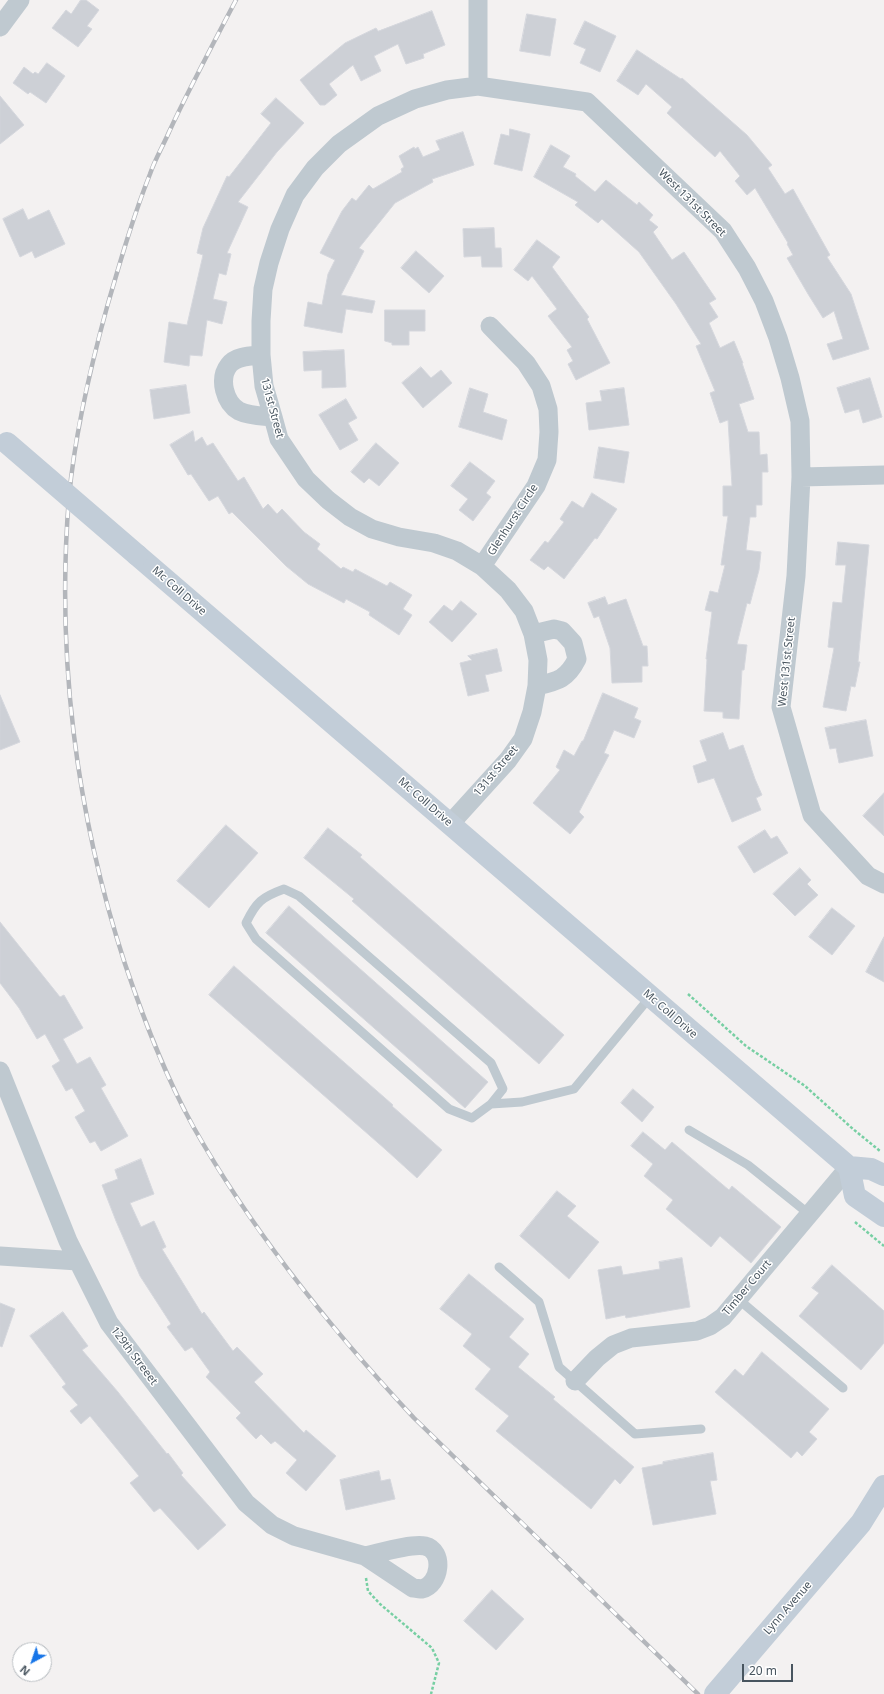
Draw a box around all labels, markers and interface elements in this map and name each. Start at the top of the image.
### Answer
street label: West 131st Street [656,167,728,239]
street label: 131st Street [258,376,286,440]
street label: Glenhurst Circle [485,482,541,558]
street label: Mc Coll Drive [149,564,209,618]
street label: West 131st Street [776,617,798,707]
street label: 131st Street [471,743,521,799]
street label: Mc Coll Drive [395,775,455,829]
street label: Mc Coll Drive [640,987,700,1041]
street label: Timber Court [720,1258,774,1318]
street label: 129th Streeet [108,1324,160,1388]
street label: Lynn Avenue [761,1579,815,1637]
north arrow [12,1642,52,1682]
scale bar [744,1656,795,1682]
text: N [16,1662,33,1679]
text: 20 m [749,1662,777,1679]

